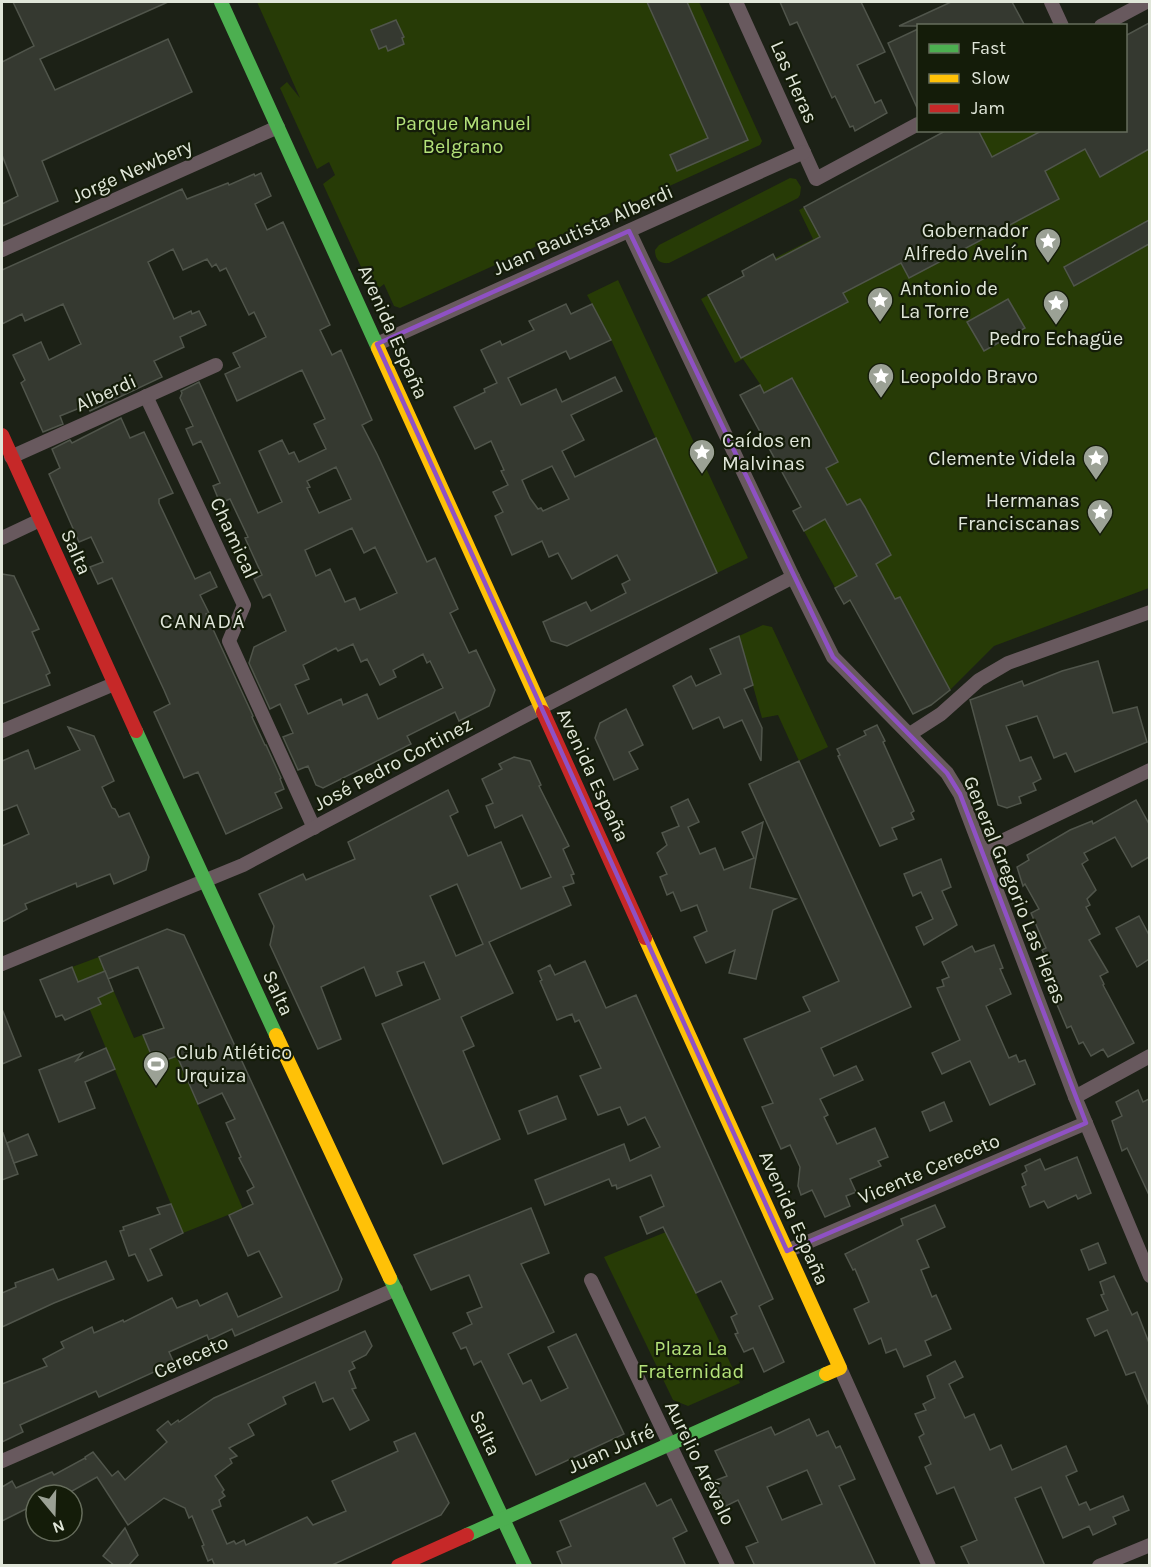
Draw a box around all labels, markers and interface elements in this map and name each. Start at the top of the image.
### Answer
legend [917,24,1127,132]
street label: Las Heras [766,37,822,127]
text: Fast [971,37,1006,59]
text: Slow [971,67,1010,89]
text: Jam [971,97,1005,119]
park label: Parque Manuel Belgrano [395,112,531,158]
street label: Jorge Newbery [68,134,196,208]
street label: Juan Bautista Alberdi [489,180,677,280]
place label: Gobernador Alfredo Avelín [904,219,1029,265]
place icon: Gobernador Alfredo Avelín [1033,226,1063,264]
street label: Avenida España [353,261,433,403]
place label: Antonio de La Torre [900,277,998,323]
place icon: Antonio de La Torre [865,285,895,323]
place icon: Pedro Echagüe [1041,288,1071,326]
place label: Pedro Echagüe [989,327,1123,350]
place icon: Leopoldo Bravo [866,361,896,399]
place label: Leopoldo Bravo [900,365,1038,388]
street label: Alberdi [72,369,140,417]
place label: Caídos en Malvinas [722,429,812,475]
place icon: Caídos en Malvinas [687,437,717,475]
place icon: Clemente Videla [1081,443,1111,481]
place label: Clemente Videla [928,447,1076,470]
place label: Hermanas Franciscanas [958,489,1080,535]
street label: Chamical [205,494,263,582]
place icon: Hermanas Franciscanas [1085,497,1115,535]
street label: Salta [56,526,96,578]
district label: CANADÁ [160,609,246,633]
street label: Avenida España [552,705,634,845]
street label: José Pedro Cortinez [310,712,476,816]
street label: General Gregorio Las Heras [959,773,1071,1007]
street label: Salta [258,967,298,1019]
place label: Club Atlético Urquiza [176,1041,292,1087]
sports icon: Club Atlético Urquiza [141,1049,171,1087]
street label: Vicente Cereceto [855,1129,1003,1209]
street label: Avenida España [754,1147,834,1289]
street label: Cereceto [150,1330,232,1384]
park label: Plaza La Fraternidad [638,1337,744,1383]
street label: Aurelio Arévalo [660,1397,740,1529]
street label: Salta [465,1407,505,1459]
street label: Juan Jufré [564,1420,658,1478]
north arrow [24,1483,84,1543]
text: N [50,1516,67,1538]

